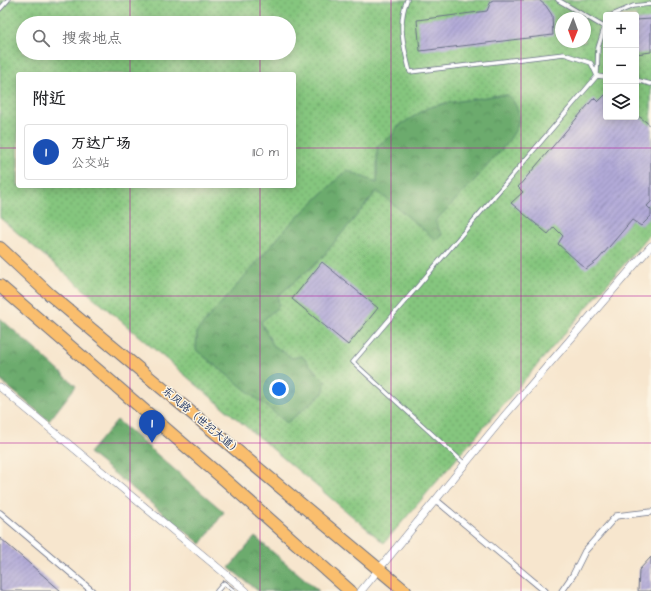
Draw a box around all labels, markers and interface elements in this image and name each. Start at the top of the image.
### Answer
north arrow [555,12,591,48]
map controls [603,12,639,120]
button: + [603,12,639,48]
search box [16,16,296,60]
icon: search [30,27,52,49]
text: 搜索地点 [62,28,122,49]
button: − [603,48,639,84]
button: layers [603,84,639,120]
text: 附近 [32,87,66,111]
text: 万达广场 [71,133,131,154]
text: 1 [45,143,47,161]
text: 110 m [252,143,279,161]
text: 公交站 [71,154,110,172]
your location [269,379,289,399]
street label: 东风路（世纪大道） [159,383,245,459]
pin: 1 [139,410,165,443]

